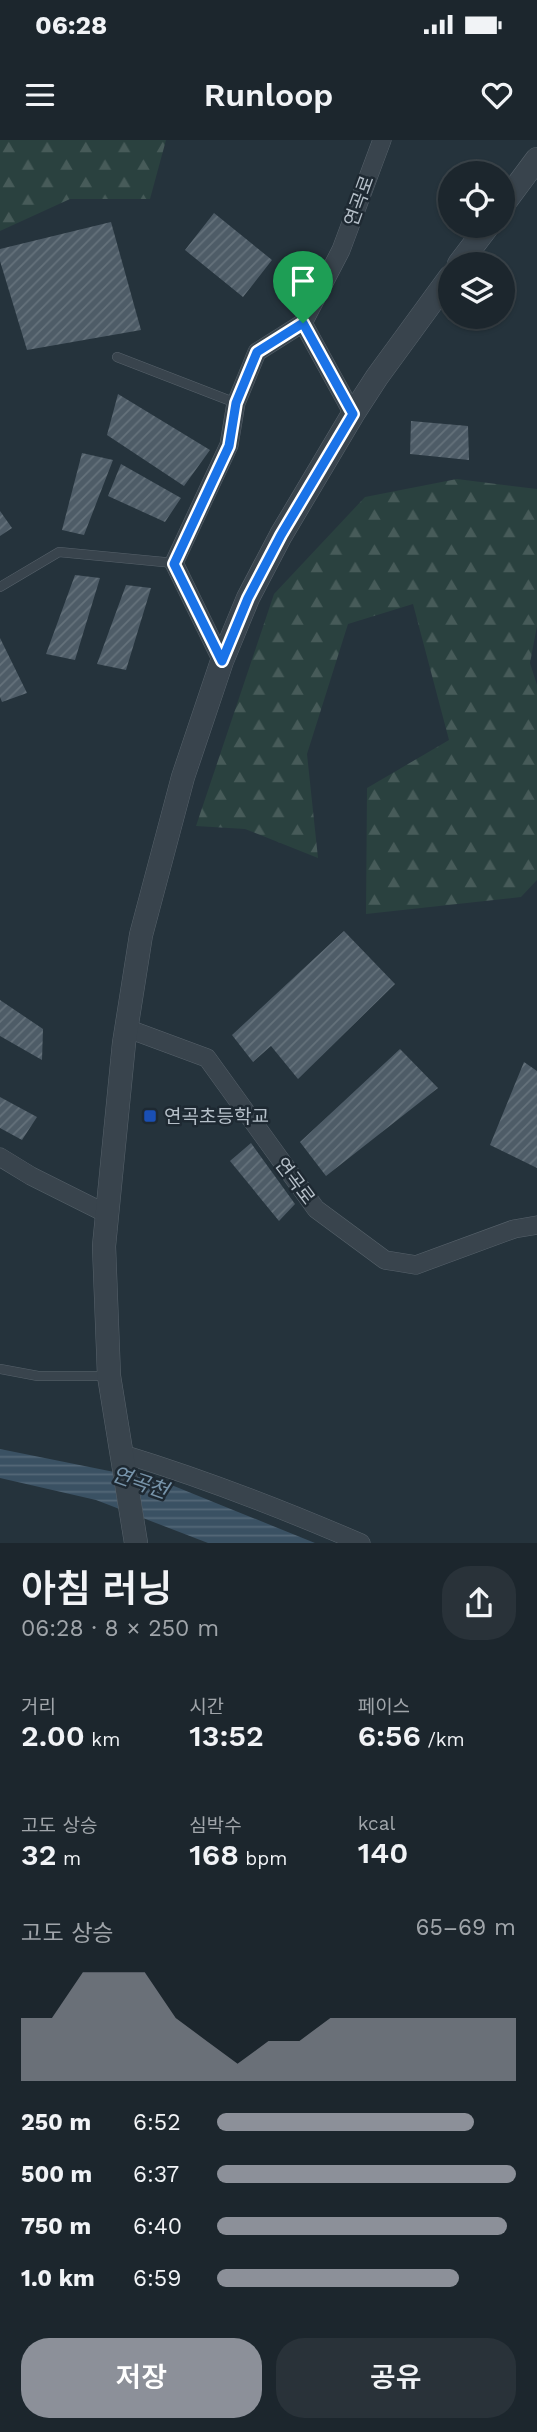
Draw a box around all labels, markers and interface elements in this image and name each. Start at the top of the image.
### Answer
text: 06:28 [35,10,107,40]
icon: menu [21,76,59,114]
text: Runloop [204,76,333,114]
icon: heart [478,76,516,114]
map controls [438,161,515,329]
button: locate [438,161,515,238]
street label: 연곡로 [339,172,379,230]
pin [273,251,333,323]
button: layers [438,252,515,329]
icon: arrive [284,262,322,300]
place label: 연곡초등학교 [164,1105,269,1128]
marker: 연곡초등학교 [142,1108,158,1124]
street label: 연곡로 [270,1153,320,1209]
water label: 연곡천 [109,1461,174,1504]
button: share [442,1566,516,1640]
text: 아침 러닝 [21,1567,172,1611]
text: 06:28 · 8 × 250 m [21,1615,219,1642]
text: 거리 [21,1695,56,1718]
text: 시간 [189,1695,224,1718]
text: 페이스 [358,1695,410,1718]
text: 2.00 [21,1718,85,1753]
text: 13:52 [189,1718,264,1753]
text: 6:56 [358,1718,421,1753]
text: km [85,1728,120,1751]
text: /km [421,1728,465,1751]
text: kcal [358,1812,395,1835]
text: 고도 상승 [21,1814,97,1837]
text: 심박수 [189,1814,242,1837]
text: 140 [358,1835,408,1870]
text: 32 [21,1837,56,1872]
text: 168 [189,1837,239,1872]
text: m [56,1847,81,1870]
text: bpm [239,1847,287,1870]
text: 65–69 m [415,1914,516,1941]
text: 고도 상승 [21,1920,113,1947]
text: 250 m [21,2109,91,2136]
text: 6:52 [133,2109,181,2136]
text: 500 m [21,2161,92,2188]
text: 6:37 [133,2161,179,2188]
text: 750 m [21,2213,91,2240]
text: 6:40 [133,2213,182,2240]
text: 1.0 km [21,2265,95,2292]
text: 6:59 [133,2265,181,2292]
button: 저장 [21,2338,262,2418]
button: 공유 [276,2338,516,2418]

